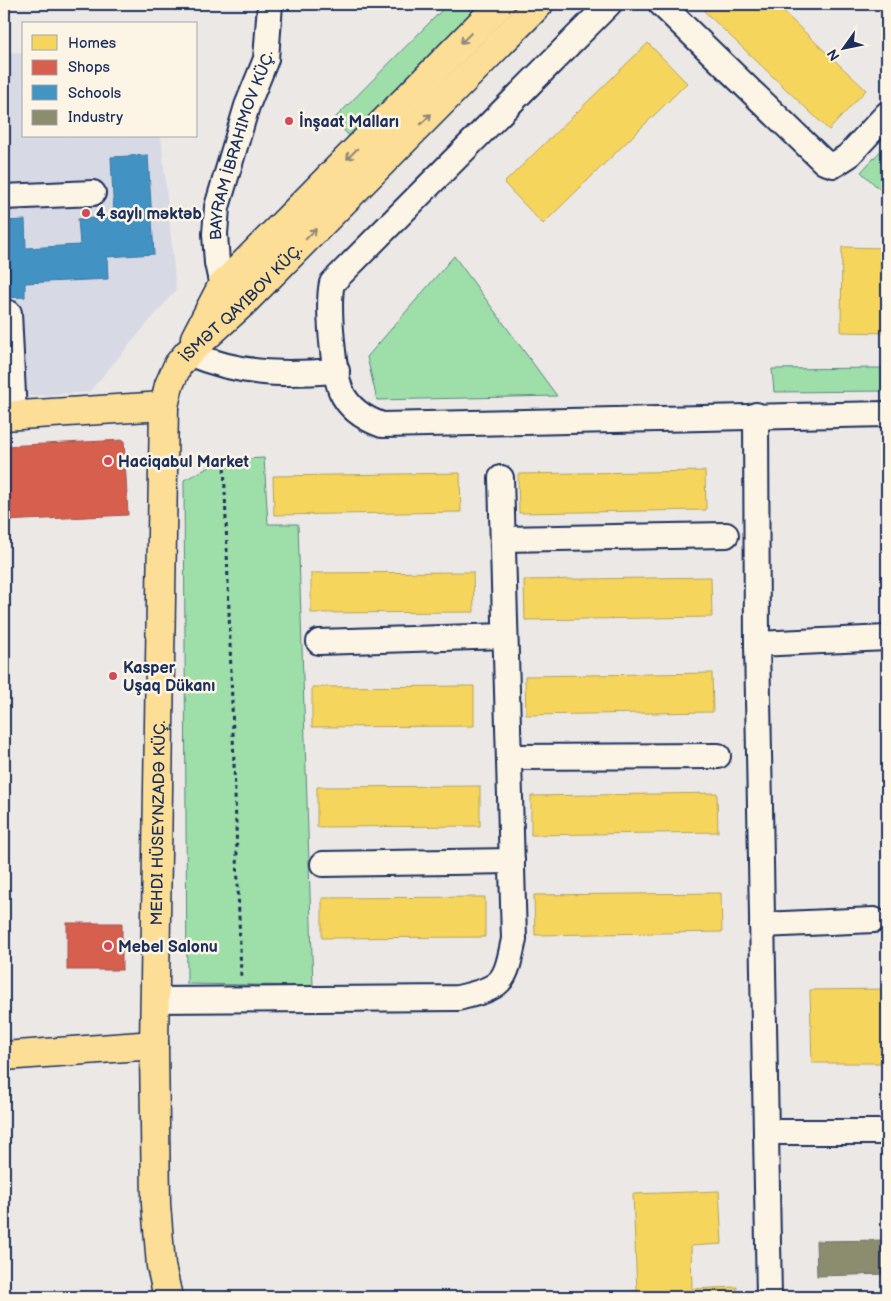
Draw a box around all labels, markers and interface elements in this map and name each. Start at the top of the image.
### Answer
legend [22,22,198,138]
north arrow [818,22,868,72]
one-way arrow [460,32,472,45]
text: Homes [68,34,117,53]
text: N [824,46,844,64]
street label: BAYRAM İBRAHIMOV KÜÇ. [207,51,278,241]
text: Shops [68,58,111,77]
text: Schools [68,84,122,103]
text: Industry [68,108,123,127]
place label: İnşaat Malları [299,111,399,132]
one-way arrow [419,113,431,125]
marker: İnşaat Malları [283,115,295,127]
one-way arrow [346,148,358,161]
place label: 4 saylı məktəb [96,205,203,224]
marker: 4 saylı məktəb [80,207,92,219]
one-way arrow [305,228,317,240]
street label: İSMƏT QAYIBOV KÜÇ. [175,241,307,366]
place label: Haciqabul Market [118,453,249,472]
marker: Haciqabul Market [102,455,114,467]
place label: Kasper Uşaq Dükanı [123,659,215,696]
marker: Kasper Uşaq Dükanı [107,670,119,682]
street label: MEHDI HÜSEYNZADƏ KÜÇ. [147,720,170,926]
place label: Mebel Salonu [118,938,218,957]
marker: Mebel Salonu [102,940,114,952]

